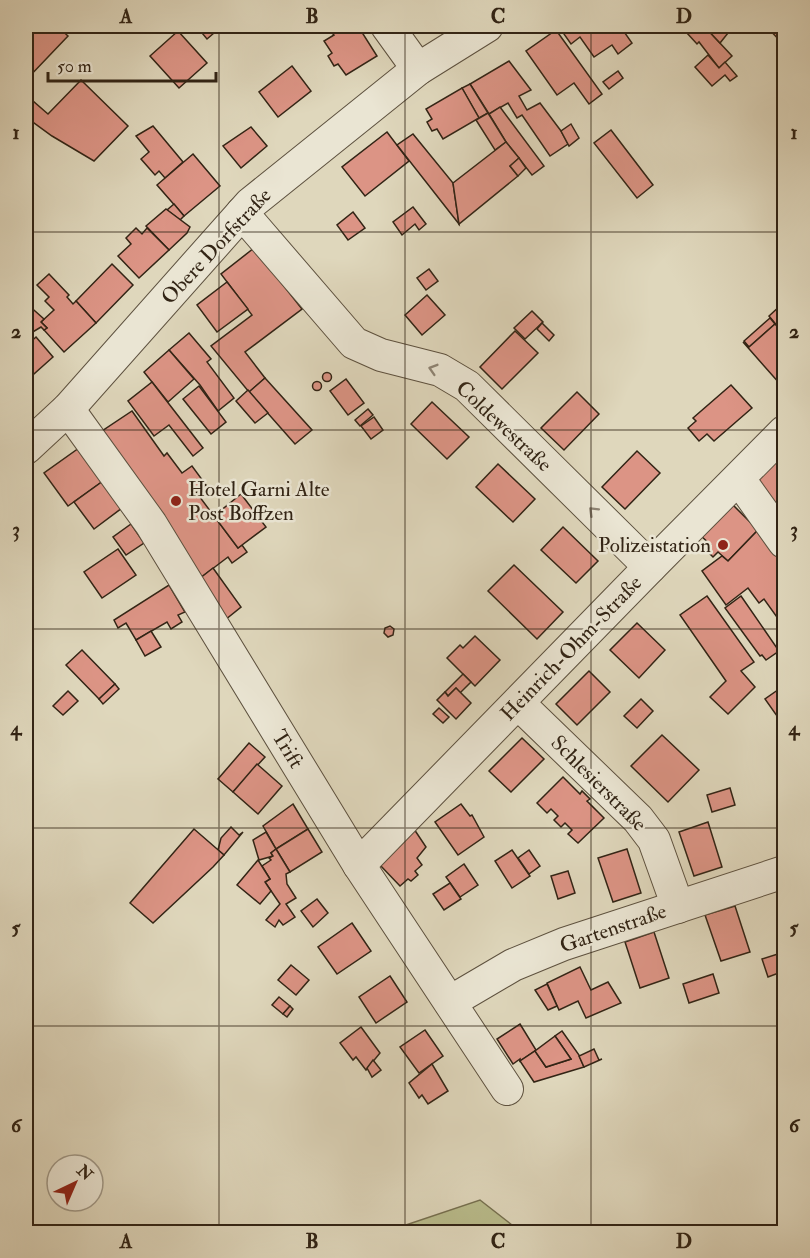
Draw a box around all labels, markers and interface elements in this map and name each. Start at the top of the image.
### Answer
text: A [119,4,133,29]
text: B [305,4,319,29]
text: C [491,4,505,29]
text: D [676,4,692,29]
scale bar [48,45,216,83]
text: 50 m [57,55,92,78]
text: 1 [12,120,20,145]
text: 1 [790,120,798,145]
street label: Obere Dorfstraße [155,182,277,310]
text: 2 [11,319,21,344]
text: 2 [789,319,799,344]
one-way arrow [428,364,439,376]
street label: Coldewestraße [450,375,558,478]
place label: Hotel Garni Alte Post Boffzen [188,476,330,527]
marker: Hotel Garni Alte Post Boffzen [169,494,183,508]
one-way arrow [590,507,600,518]
text: 3 [12,517,20,542]
text: 3 [790,517,798,542]
place label: Polizeistation [598,532,711,559]
marker: Polizeistation [716,538,730,552]
street label: Heinrich-Ohm-Straße [495,570,648,727]
text: 4 [10,716,23,741]
text: 4 [788,716,801,741]
street label: Trift [266,725,310,774]
street label: Schlesierstraße [545,730,653,837]
street label: Gartenstraße [556,898,670,959]
text: 5 [12,915,22,940]
text: 5 [790,915,800,940]
text: 6 [11,1113,23,1138]
text: 6 [789,1113,801,1138]
north arrow [45,1153,105,1213]
text: N [72,1160,97,1186]
text: A [119,1229,133,1254]
text: B [305,1229,319,1254]
text: C [491,1229,505,1254]
text: D [676,1229,692,1254]

